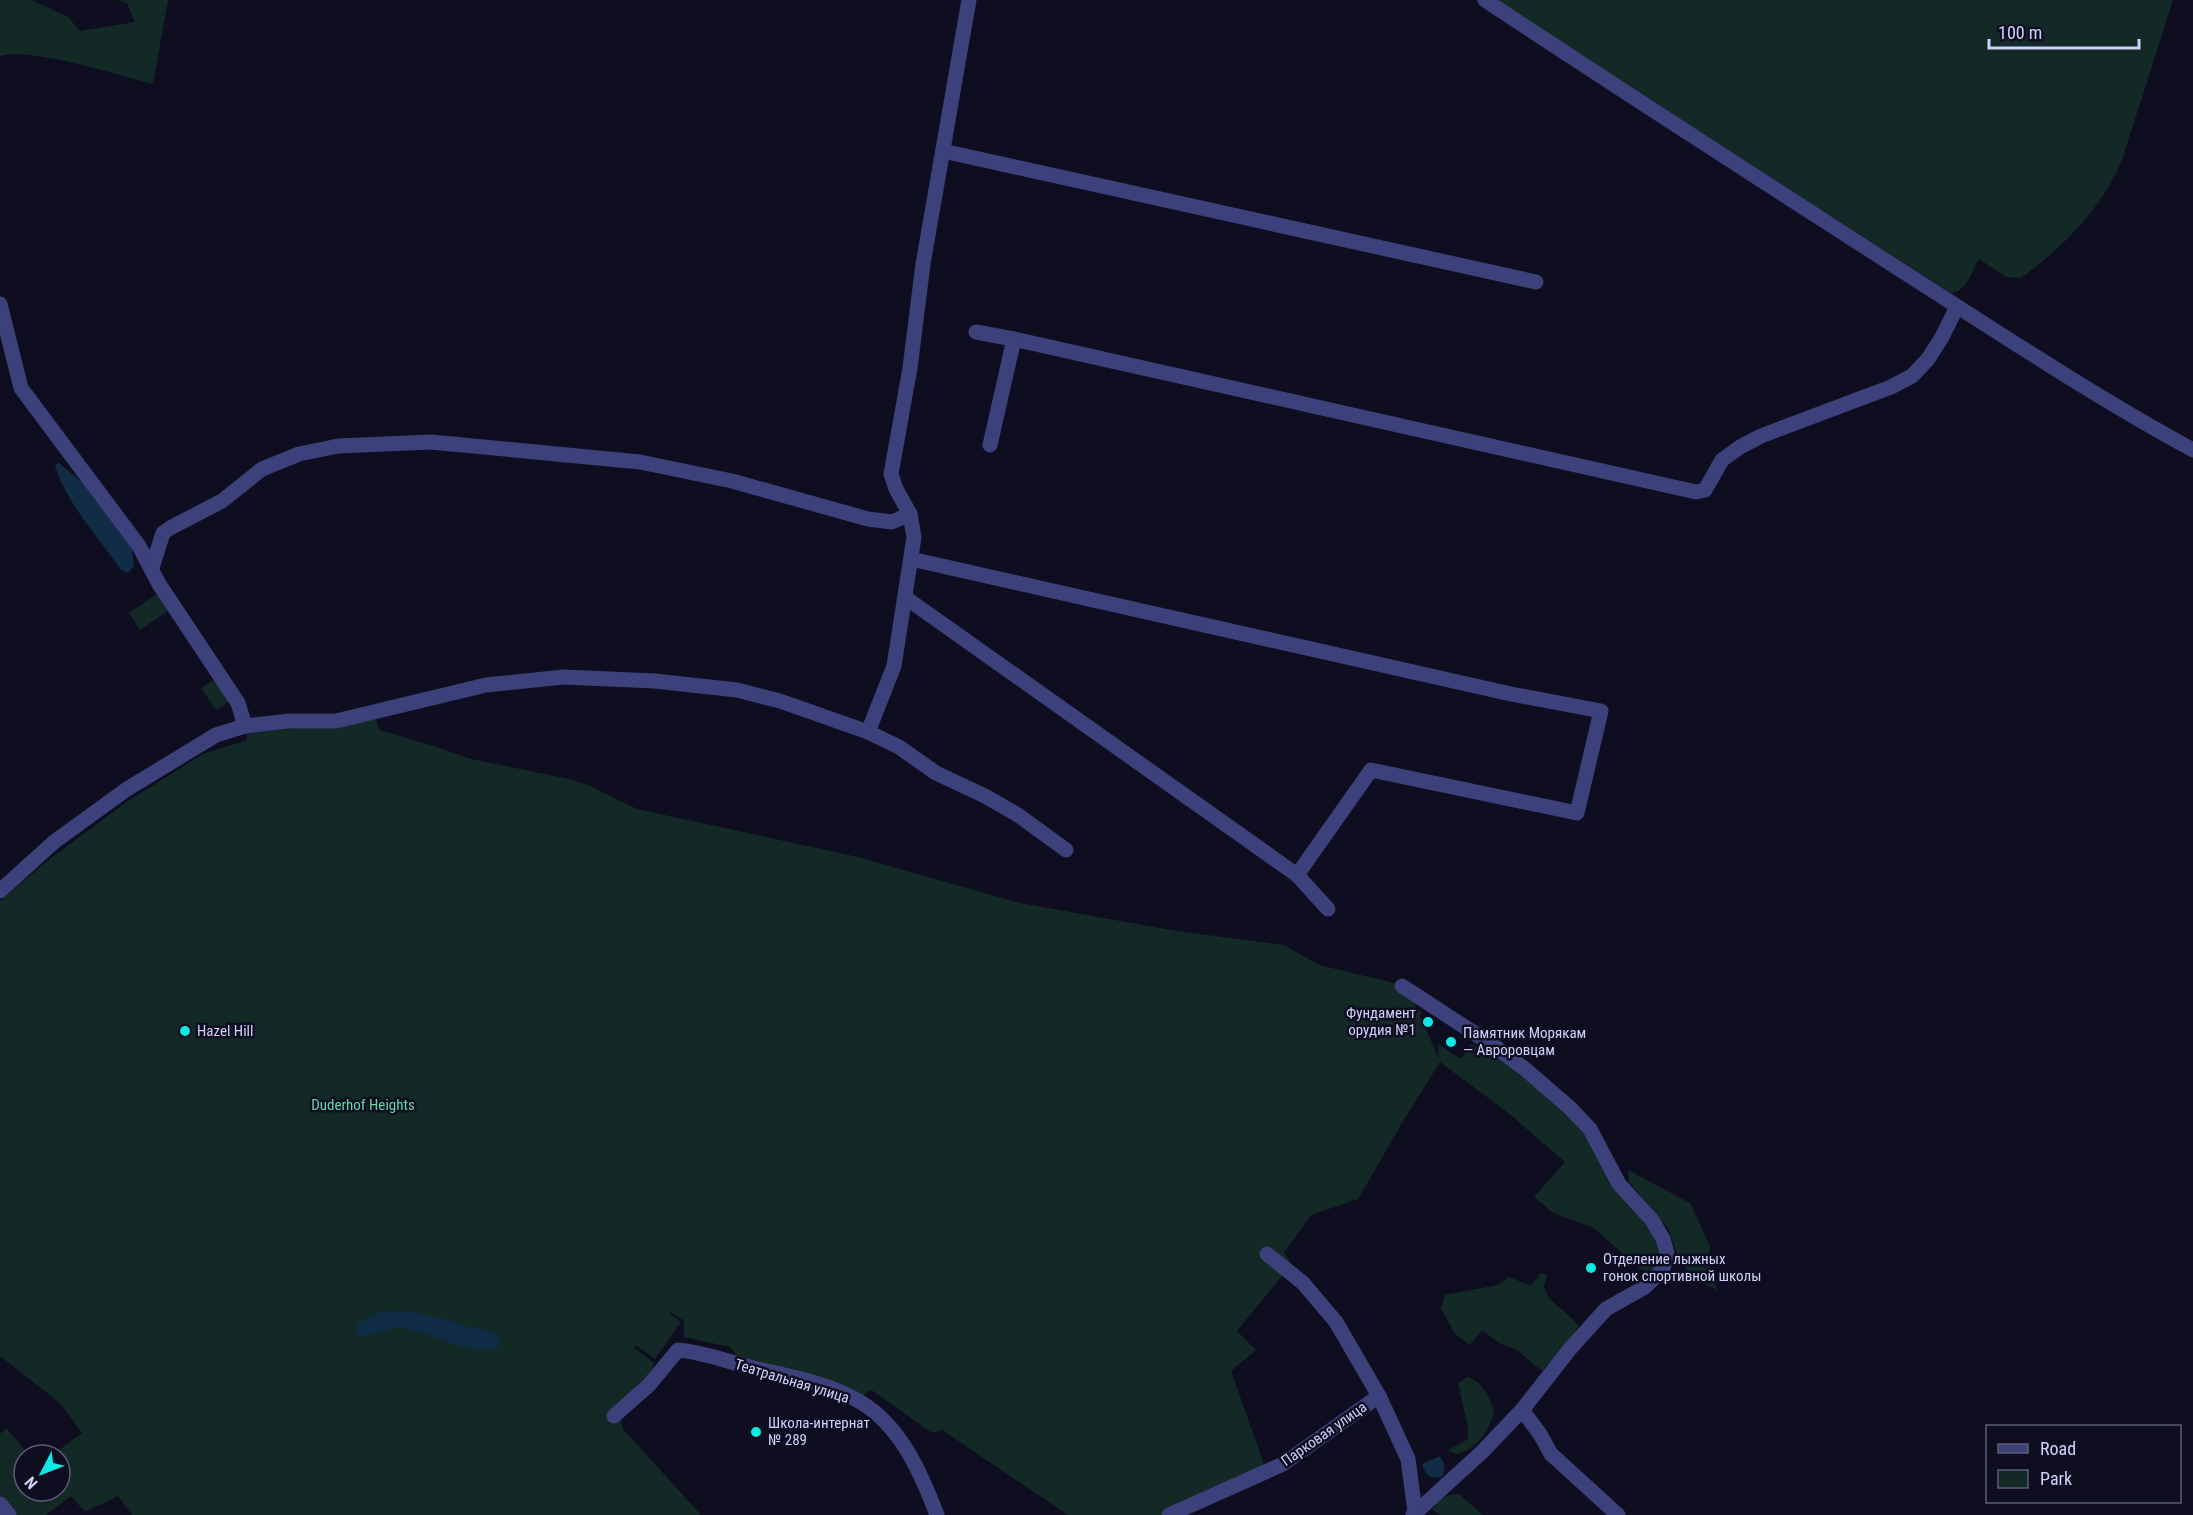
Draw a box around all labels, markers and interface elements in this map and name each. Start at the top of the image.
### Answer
scale bar [1989,12,2139,50]
text: 100 m [1998,22,2042,43]
place label: Фундамент орудия №1 [1346,1004,1416,1039]
marker: Фундамент орудия №1 [1421,1015,1435,1029]
place label: Hazel Hill [197,1022,254,1040]
marker: Hazel Hill [178,1024,192,1038]
place label: Памятник Морякам — Авроровцам [1463,1024,1586,1059]
marker: Памятник Морякам — Авроровцам [1444,1035,1458,1049]
park label: Duderhof Heights [311,1096,415,1114]
place label: Отделение лыжных гонок спортивной школы [1603,1250,1761,1285]
marker: Отделение лыжных гонок спортивной школы [1584,1261,1598,1275]
street label: Театральная улица [733,1355,851,1407]
street label: Парковая улица [1278,1398,1370,1470]
place label: Школа-интернат № 289 [768,1414,870,1449]
marker: Школа-интернат № 289 [749,1425,763,1439]
legend [1986,1425,2181,1503]
text: Road [2040,1438,2076,1459]
north arrow [12,1443,72,1503]
text: Park [2040,1468,2072,1489]
text: N [21,1473,42,1493]

